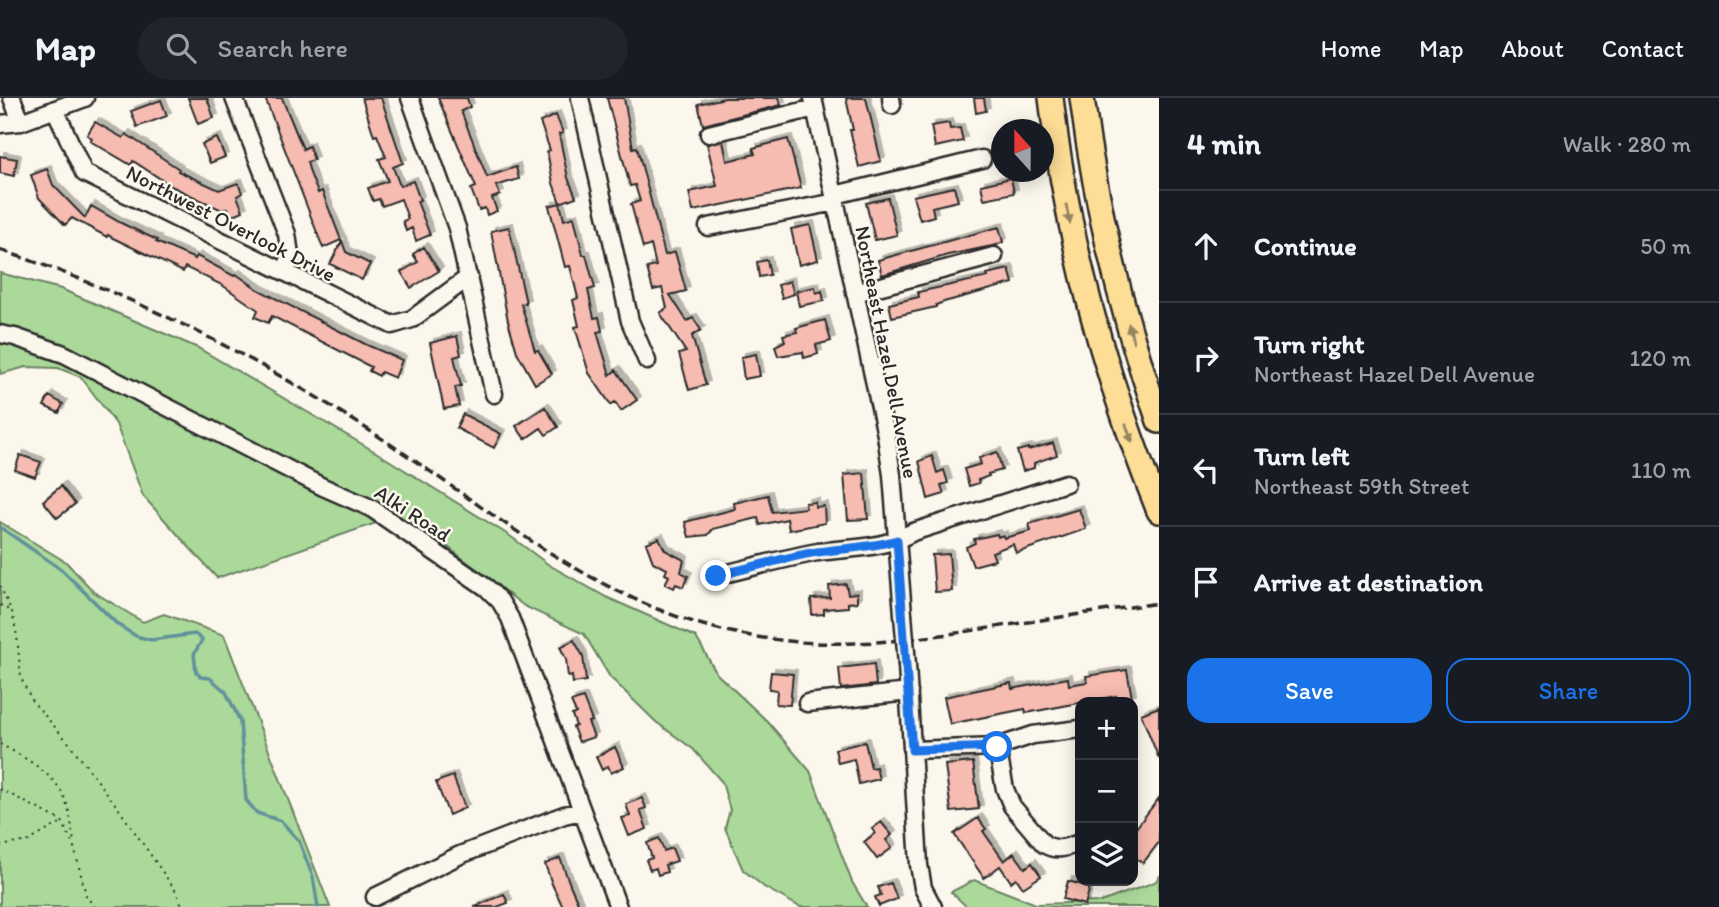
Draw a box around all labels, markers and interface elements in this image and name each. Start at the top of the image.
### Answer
search box [138,17,628,80]
text: Map [35,29,96,68]
icon: search [162,29,200,67]
text: Search here [218,32,348,64]
text: Home [1321,34,1381,63]
text: Map [1419,34,1463,63]
text: About [1501,34,1564,63]
text: Contact [1602,34,1684,63]
north arrow [991,119,1054,182]
text: 4 min [1187,125,1261,162]
text: Walk · 280 m [1563,130,1691,158]
street label: Northwest Overlook Drive [122,159,340,287]
one-way arrow [1063,203,1074,225]
street label: Northeast Hazel Dell Avenue [850,224,924,480]
icon: ahead [1187,227,1225,265]
text: Continue [1254,230,1357,262]
text: 50 m [1640,232,1691,260]
one-way arrow [1125,322,1136,344]
text: Turn right [1254,328,1365,360]
icon: right [1187,339,1225,377]
text: 120 m [1630,344,1691,372]
text: Northeast Hazel Dell Avenue [1254,360,1535,388]
one-way arrow [1124,422,1135,443]
text: Turn left [1254,440,1350,472]
icon: left [1187,451,1225,489]
text: 110 m [1631,456,1691,484]
text: Northeast 59th Street [1254,472,1470,500]
street label: Alki Road [370,479,456,547]
route end [700,560,731,591]
icon: arrive [1187,563,1225,601]
text: Arrive at destination [1254,566,1483,598]
button: Save [1187,658,1432,723]
button: Share [1446,658,1691,723]
map controls [1075,697,1138,886]
button: + [1075,697,1138,760]
route start [981,731,1012,762]
button: − [1075,760,1138,823]
button: layers [1075,823,1138,886]

